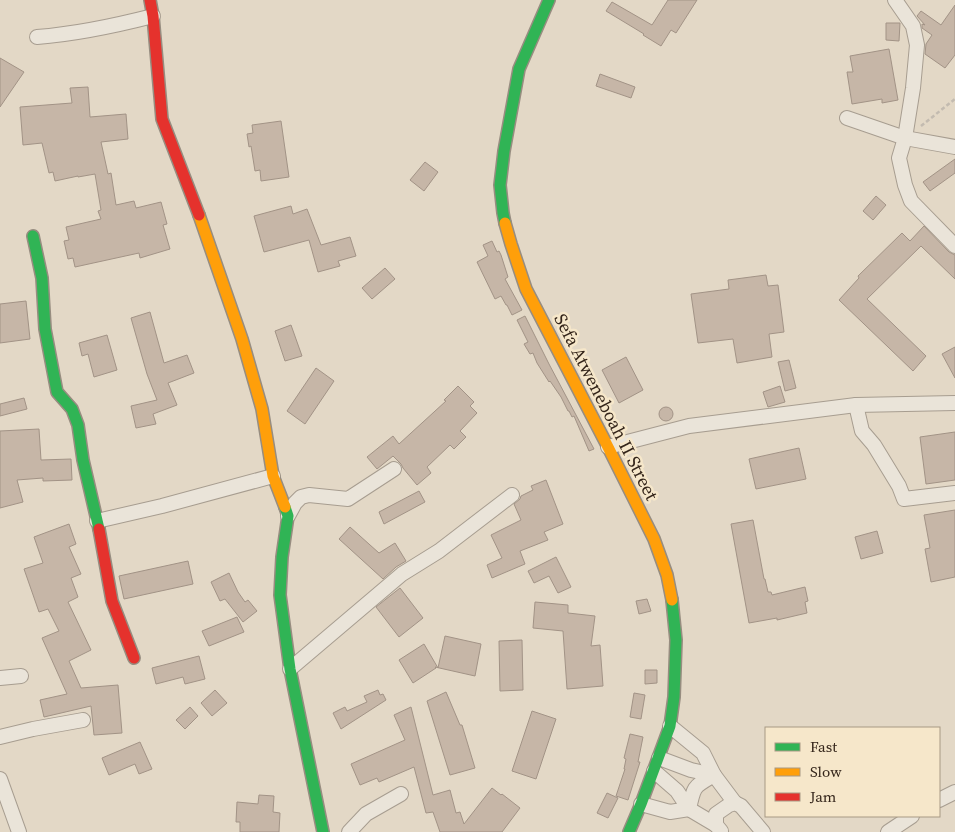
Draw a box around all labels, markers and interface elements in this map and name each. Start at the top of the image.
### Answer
street label: Sefa Atweneboah II Street [548,309,665,505]
legend [765,727,940,817]
text: Fast [810,736,837,757]
text: Slow [810,761,842,782]
text: Jam [809,786,837,807]

